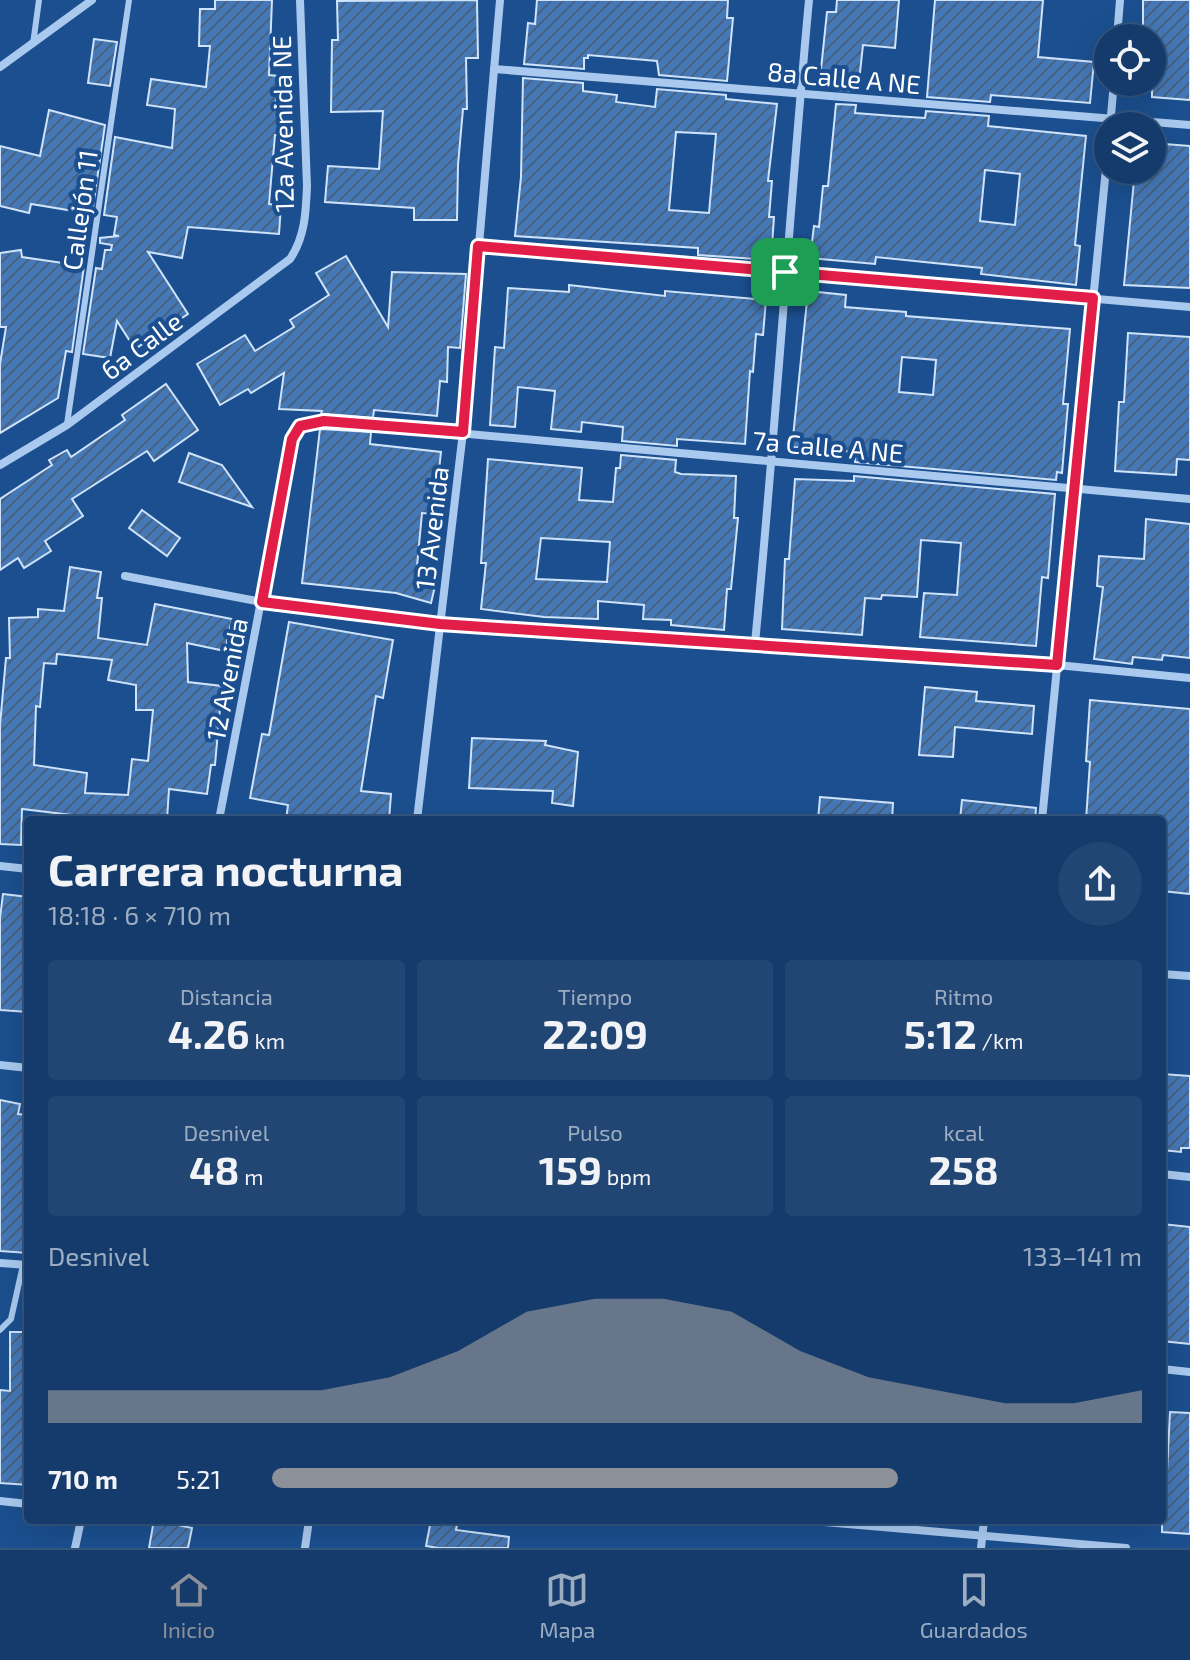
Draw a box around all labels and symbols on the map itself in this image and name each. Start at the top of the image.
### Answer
street label: 12a Avenida NE [265,35,299,213]
street label: 8a Calle A NE [766,55,922,99]
street label: Callejón 11 [55,148,103,272]
pin [751,238,819,306]
street label: 6a Calle [94,305,188,385]
street label: 7a Calle A NE [751,424,905,468]
street label: 13 Avenida [408,465,454,591]
street label: 12 Avenida [199,615,253,743]

